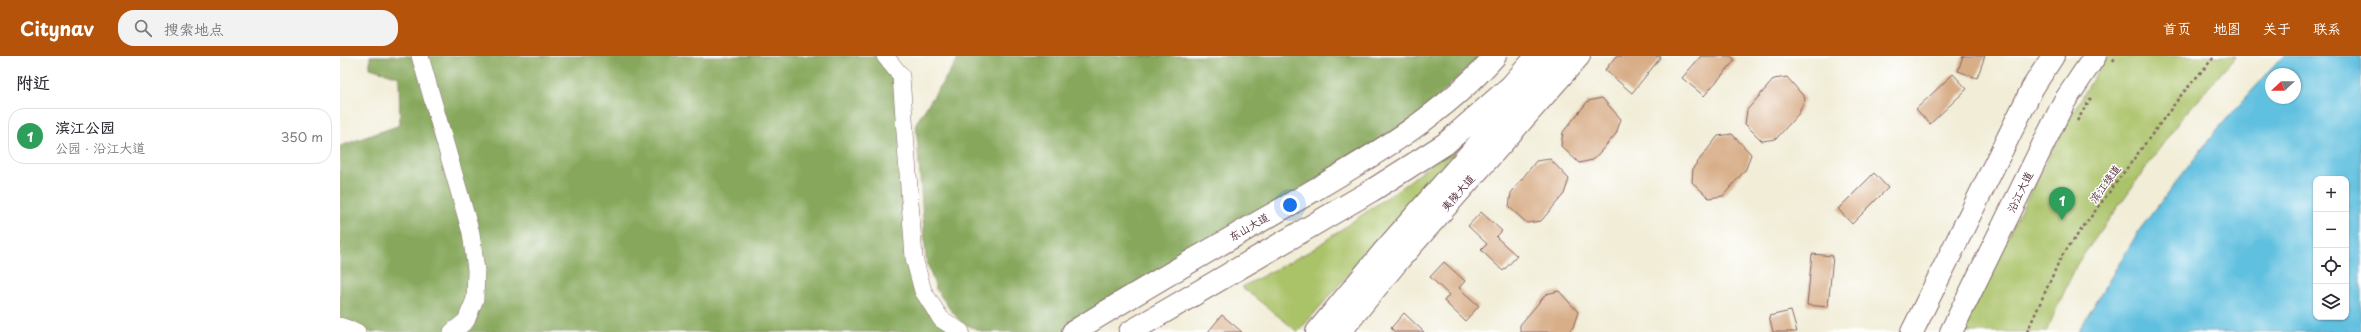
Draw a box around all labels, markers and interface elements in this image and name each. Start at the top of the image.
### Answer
search box [118,10,398,46]
text: Citynav [20,14,94,42]
icon: search [132,17,154,39]
text: 搜索地点 [164,17,224,40]
text: 首页 [2163,18,2191,39]
text: 地图 [2213,18,2241,39]
text: 关于 [2263,18,2291,39]
text: 联系 [2313,18,2341,39]
north arrow [2265,68,2301,104]
text: 附近 [16,69,50,95]
text: 滨江公园 [55,115,115,138]
text: 1 [27,127,33,146]
text: 350 m [281,127,323,146]
text: 公园 · 沿江大道 [55,138,145,157]
street label: 滨江绿道 [2085,161,2124,207]
street label: 沿江大道 [2002,168,2037,215]
street label: 夷陵大道 [1437,170,1478,215]
map controls [2313,176,2349,320]
button: + [2313,176,2349,212]
pin: 1 [2049,187,2075,220]
your location [1280,195,1300,215]
street label: 东山大道 [1225,208,1272,245]
button: − [2313,212,2349,248]
button: locate [2313,248,2349,284]
button: layers [2313,284,2349,320]

